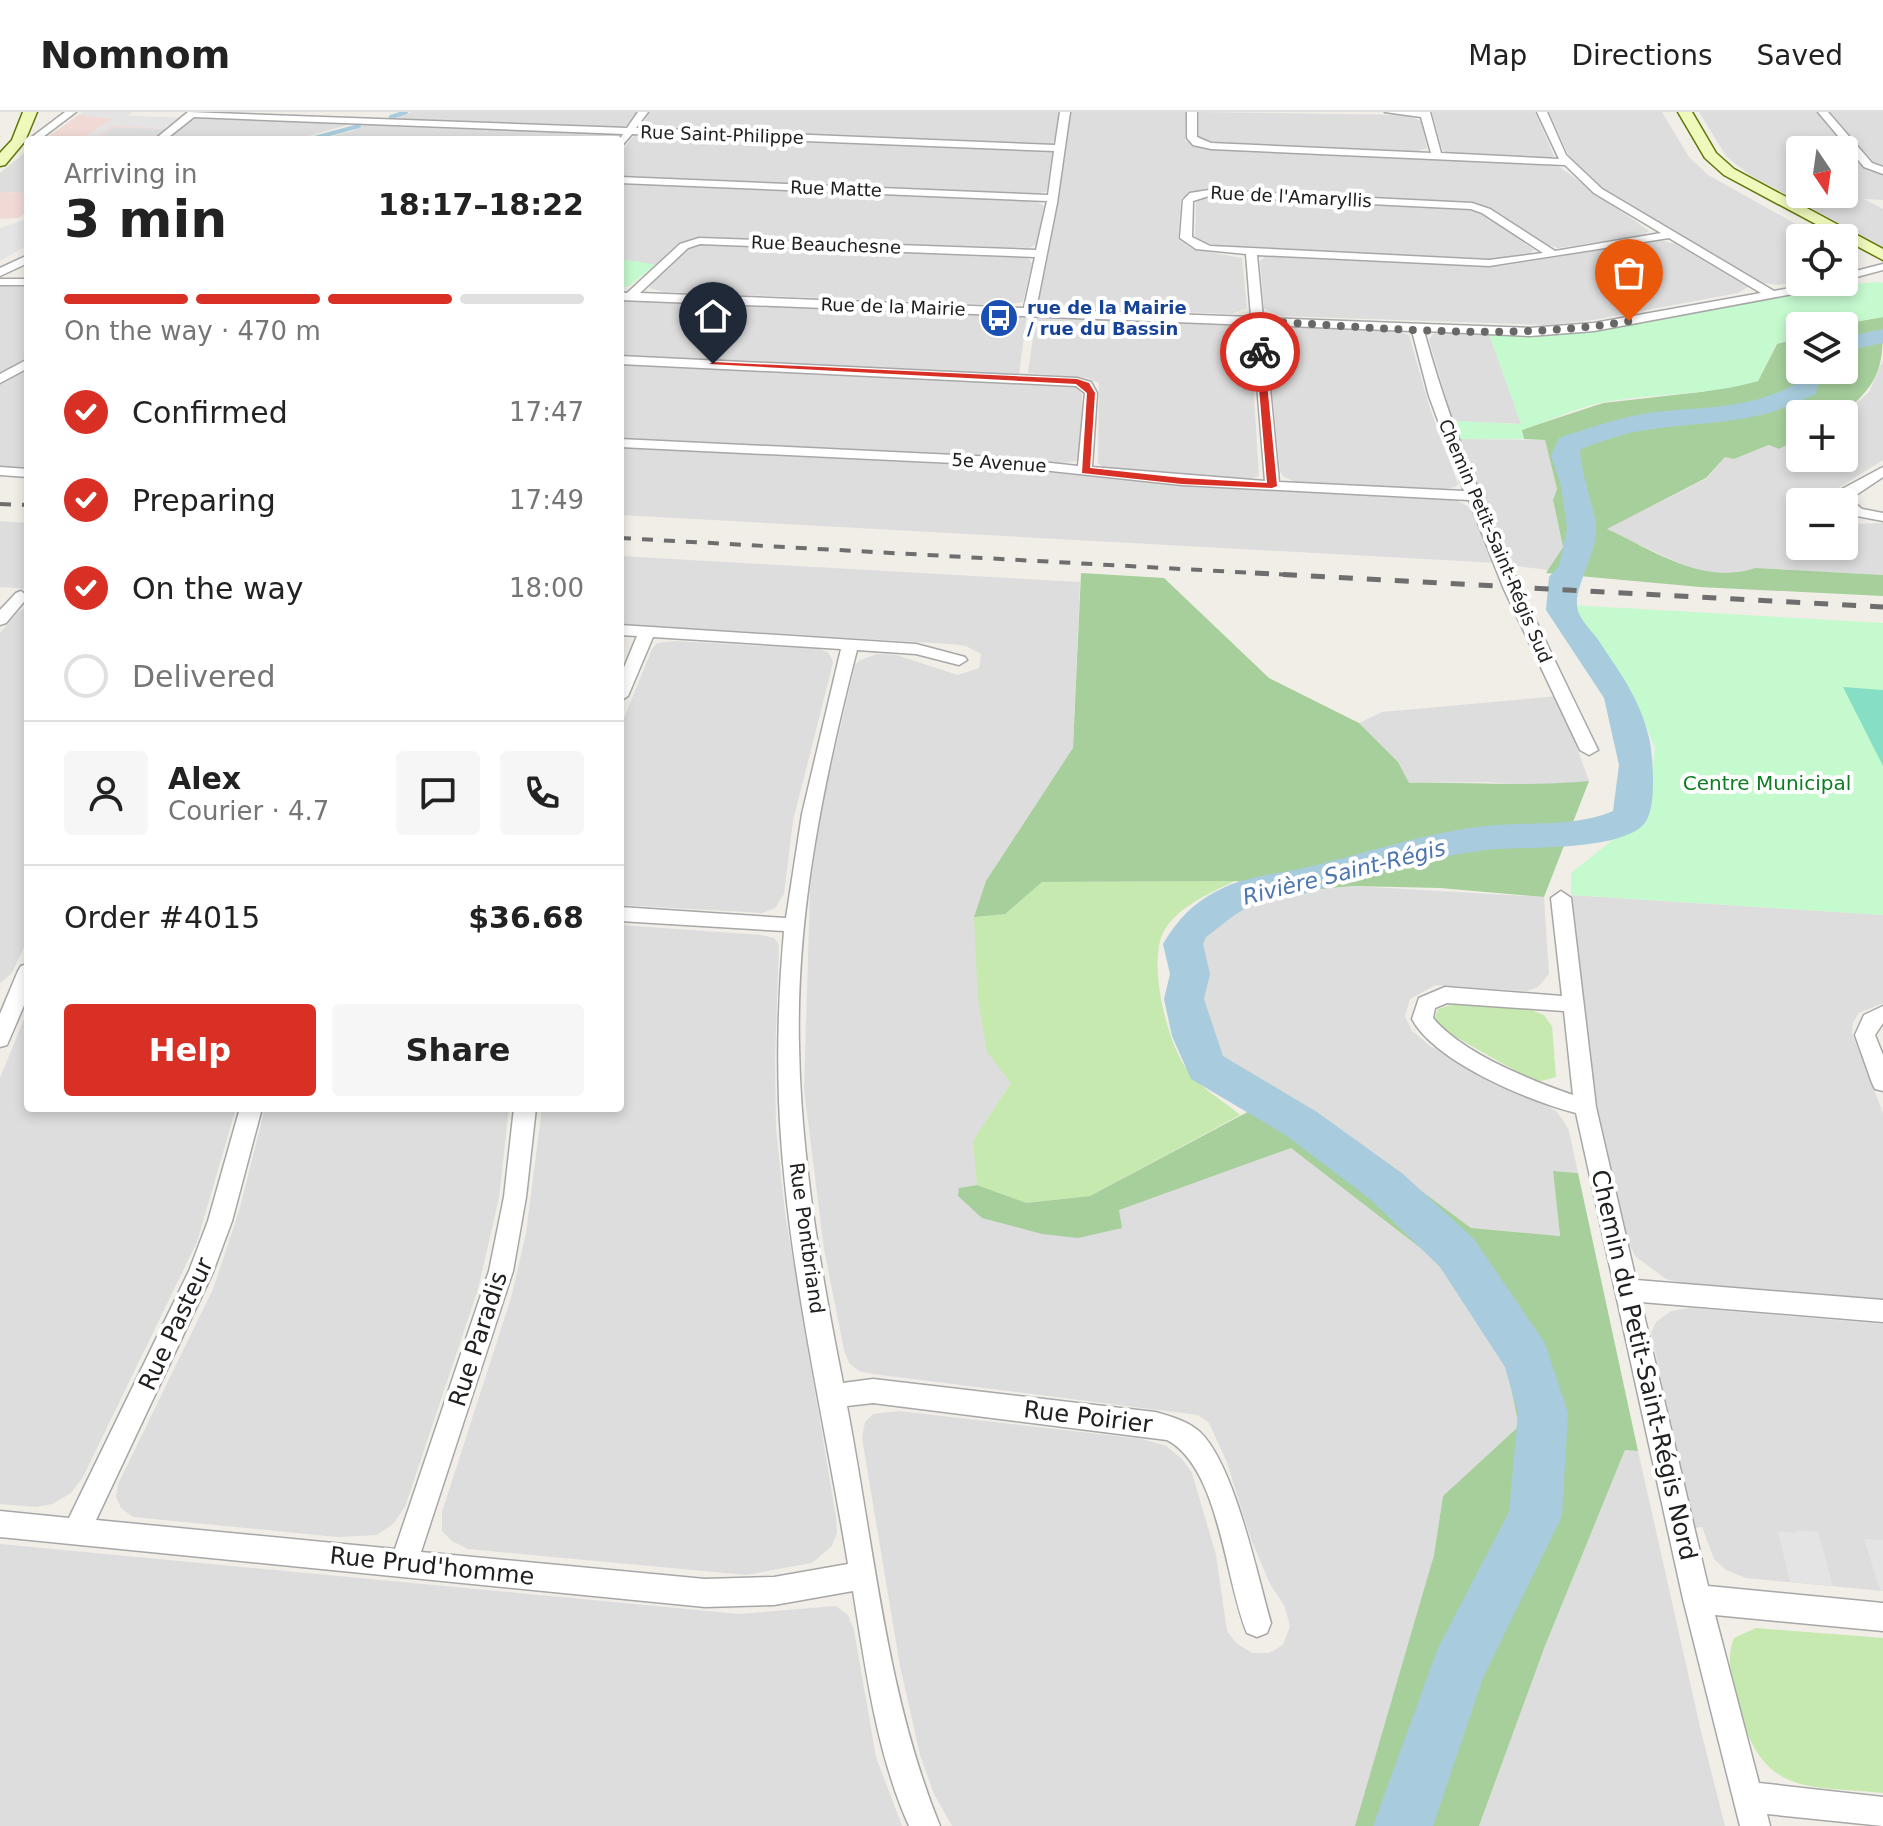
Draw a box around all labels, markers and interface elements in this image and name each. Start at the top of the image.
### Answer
text: Nomnom [40,33,230,77]
text: Map [1468,39,1527,72]
text: Directions [1571,39,1712,72]
text: Saved [1756,39,1843,72]
street label: Rue Saint-Philippe [640,121,804,148]
north arrow [1786,136,1858,208]
map controls [1786,136,1858,560]
text: Arriving in [64,159,198,189]
street label: Rue Matte [790,176,882,201]
street label: Rue de l'Amaryllis [1210,182,1372,211]
text: 18:17–18:22 [378,187,584,222]
text: 3 min [64,189,227,249]
button: locate [1786,224,1858,296]
street label: Rue Beauchesne [751,231,901,258]
pin [1595,239,1663,321]
icon: bag [1607,251,1651,295]
pin [679,282,747,364]
street label: Rue de la Mairie [820,293,966,320]
icon: home [691,294,735,338]
bus stop icon: rue de la Mairie / rue du Bassin [978,297,1020,339]
place label: rue de la Mairie / rue du Bassin [1027,297,1187,339]
courier [1220,312,1300,392]
button: layers [1786,312,1858,384]
text: On the way · 470 m [64,316,321,346]
icon: bike [1238,330,1282,374]
icon: check [64,390,108,434]
text: Confirmed [132,395,288,430]
text: 17:47 [509,397,584,427]
button: + [1786,400,1858,472]
street label: Chemin Petit-Saint-Régis Sud [1434,416,1556,666]
street label: 5e Avenue [951,449,1047,476]
icon: check [64,478,108,522]
text: Preparing [132,483,276,518]
text: 17:49 [509,485,584,515]
button: − [1786,488,1858,560]
icon: check [64,566,108,610]
text: On the way [132,571,304,606]
text: 18:00 [509,573,584,603]
text: Delivered [132,659,276,694]
button: person [64,751,148,835]
button: chat [396,751,480,835]
button: phone [500,751,584,835]
text: Alex [168,761,241,796]
park label: Centre Municipal [1683,771,1851,795]
text: Courier · 4.7 [168,796,329,826]
water label: Rivière Saint-Régis [1240,835,1448,910]
text: Order #4015 [64,900,260,935]
text: $36.68 [468,900,584,935]
button: Help [64,1004,316,1096]
button: Share [332,1004,584,1096]
street label: Rue Pontbriand [785,1161,829,1315]
street label: Chemin du Petit-Saint-Régis Nord [1585,1167,1703,1563]
street label: Rue Pasteur [133,1253,219,1395]
street label: Rue Paradis [443,1268,513,1410]
street label: Rue Poirier [1022,1395,1154,1439]
street label: Rue Prud'homme [328,1541,536,1591]

